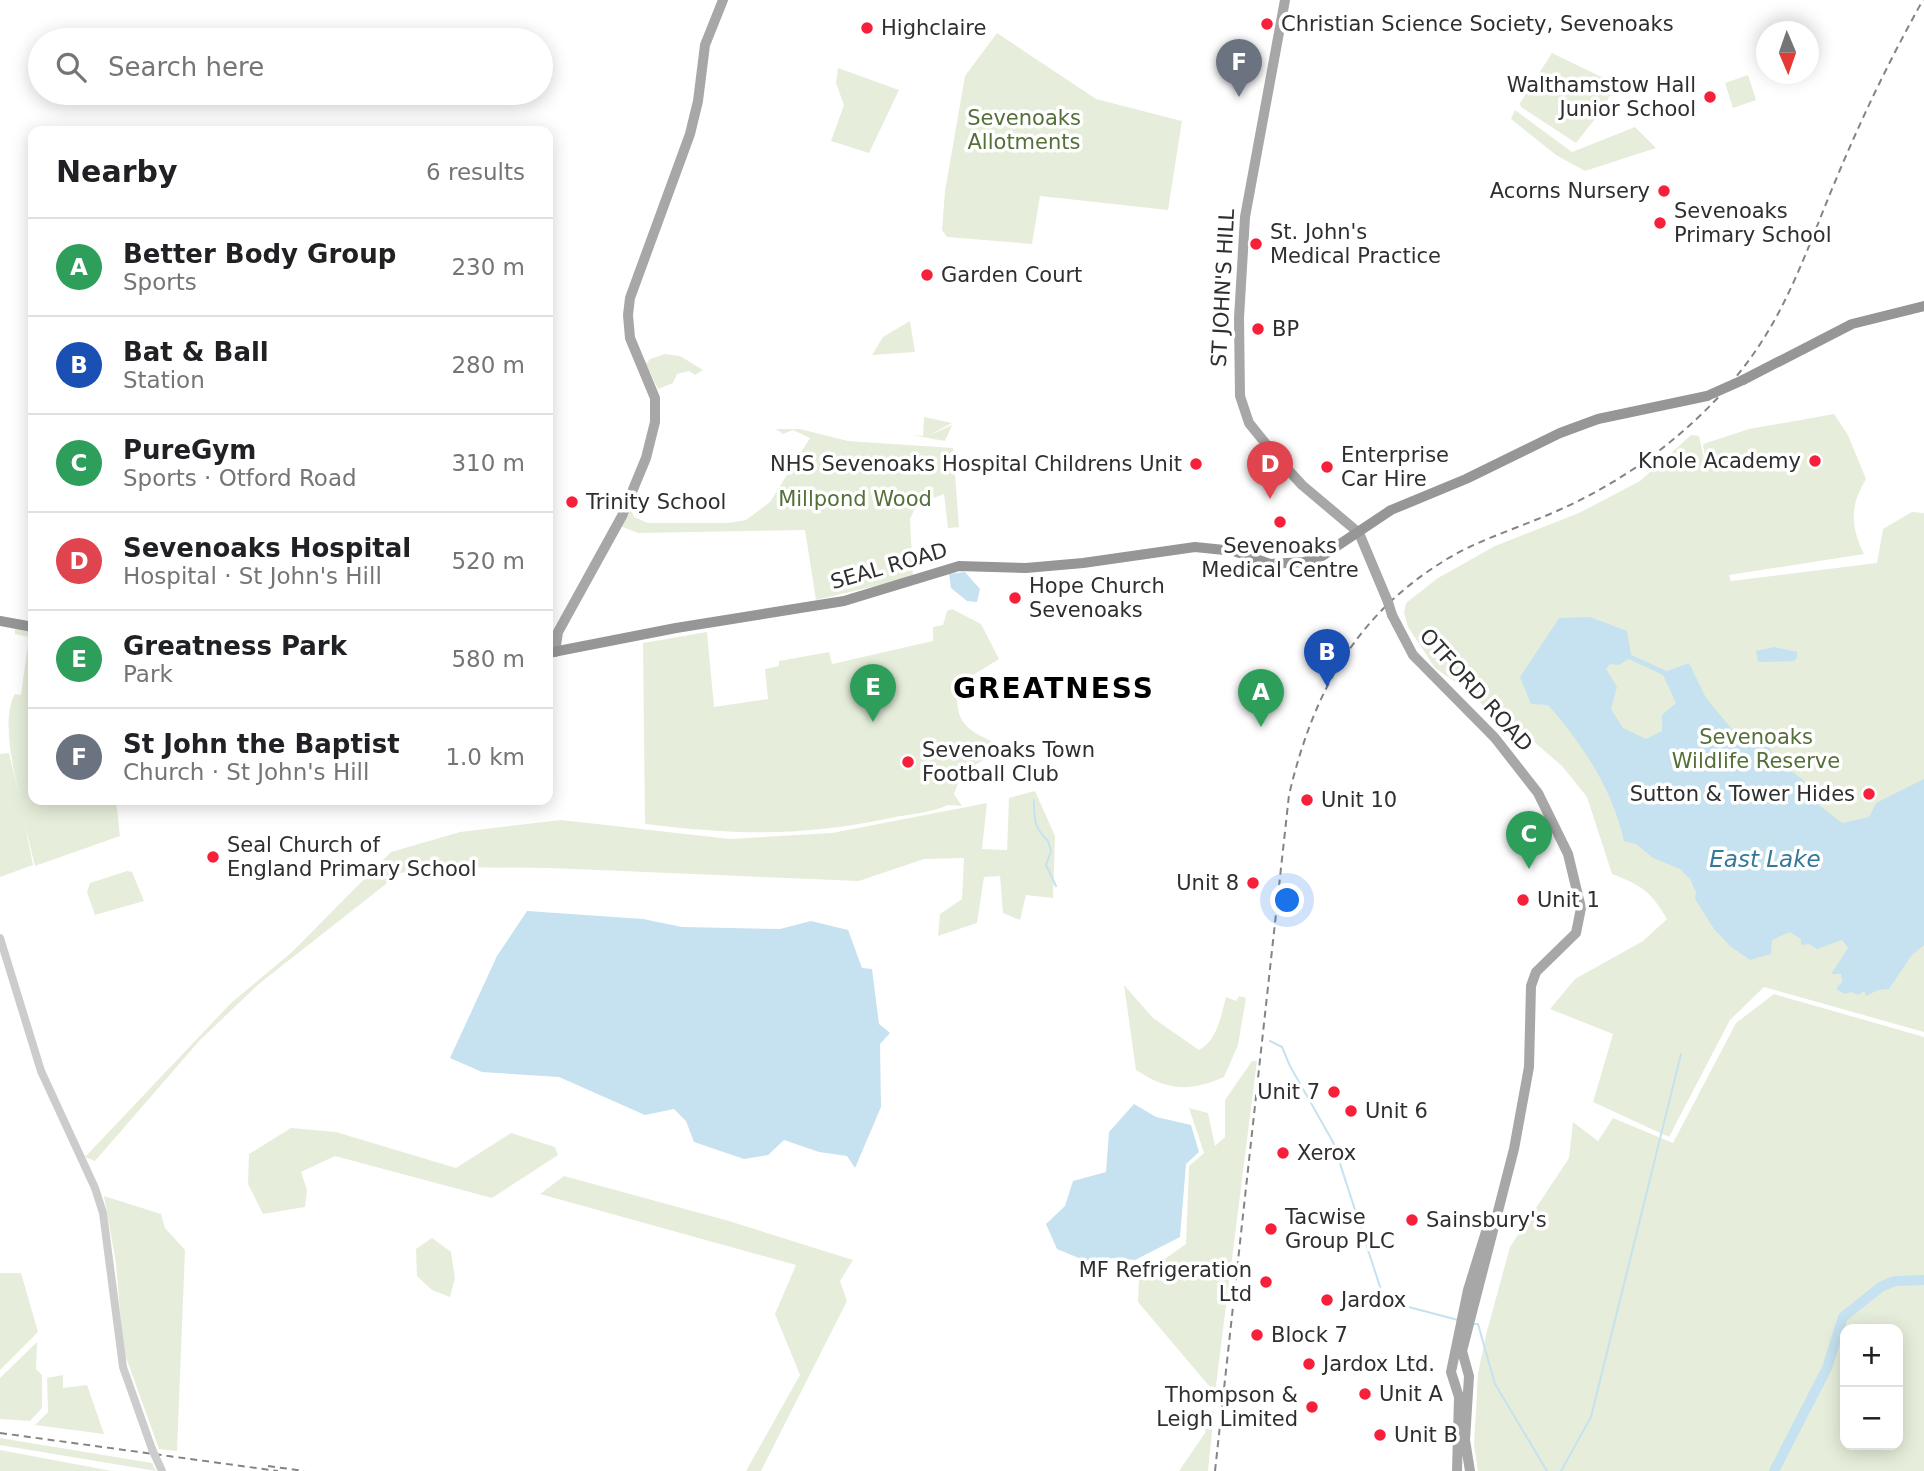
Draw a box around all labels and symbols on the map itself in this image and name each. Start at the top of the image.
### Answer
place label: Christian Science Society, Sevenoaks [1281,12,1674,36]
place label: Highclaire [881,16,986,40]
marker: Christian Science Society, Sevenoaks [1259,16,1275,32]
marker: Highclaire [859,20,875,36]
north arrow [1756,21,1819,84]
pin: F [1216,39,1262,97]
place label: Walthamstow Hall Junior School [1507,73,1696,121]
marker: Walthamstow Hall Junior School [1702,89,1718,105]
park label: Sevenoaks Allotments [967,106,1081,154]
place label: Acorns Nursery [1490,179,1650,203]
marker: Acorns Nursery [1656,183,1672,199]
place label: Sevenoaks Primary School [1674,199,1832,247]
street label: ST JOHN'S HILL [1207,208,1239,368]
marker: Sevenoaks Primary School [1652,215,1668,231]
place label: St. John's Medical Practice [1270,220,1441,268]
marker: St. John's Medical Practice [1248,236,1264,252]
place label: Garden Court [941,263,1082,287]
marker: Garden Court [919,267,935,283]
place label: BP [1272,317,1299,341]
marker: BP [1250,321,1266,337]
pin: D [1247,441,1293,499]
place label: Enterprise Car Hire [1341,443,1449,491]
place label: Knole Academy [1638,449,1801,473]
place label: NHS Sevenoaks Hospital Childrens Unit [770,452,1182,476]
marker: Knole Academy [1807,453,1823,469]
marker: NHS Sevenoaks Hospital Childrens Unit [1188,456,1204,472]
marker: Enterprise Car Hire [1319,459,1335,475]
park label: Millpond Wood [778,487,932,511]
place label: Trinity School [585,490,726,514]
marker: Trinity School [564,494,580,510]
marker: Sevenoaks Medical Centre [1272,514,1288,530]
place label: Sevenoaks Medical Centre [1201,534,1359,582]
street label: SEAL ROAD [828,538,950,594]
place label: Hope Church Sevenoaks [1029,574,1165,622]
marker: Hope Church Sevenoaks [1007,590,1023,606]
street label: OTFORD ROAD [1415,624,1537,756]
pin: B [1304,629,1350,687]
pin: E [850,664,896,722]
pin: A [1238,669,1284,727]
district label: GREATNESS [953,672,1155,705]
park label: Sevenoaks Wildlife Reserve [1672,725,1840,773]
place label: Sevenoaks Town Football Club [922,738,1095,786]
marker: Sevenoaks Town Football Club [900,754,916,770]
place label: Sutton & Tower Hides [1630,782,1855,806]
marker: Sutton & Tower Hides [1861,786,1877,802]
place label: Unit 10 [1321,788,1397,812]
marker: Unit 10 [1299,792,1315,808]
pin: C [1506,811,1552,869]
place label: Seal Church of England Primary School [227,833,476,881]
water label: East Lake [1709,846,1821,872]
marker: Seal Church of England Primary School [205,849,221,865]
place label: Unit 8 [1176,871,1239,895]
marker: Unit 8 [1245,875,1261,891]
your location [1270,883,1304,917]
place label: Unit 1 [1537,888,1600,912]
marker: Unit 1 [1515,892,1531,908]
place label: Unit 7 [1257,1080,1320,1104]
marker: Unit 7 [1326,1084,1342,1100]
place label: Unit 6 [1365,1099,1428,1123]
marker: Unit 6 [1343,1103,1359,1119]
place label: Xerox [1297,1141,1356,1165]
marker: Xerox [1275,1145,1291,1161]
place label: Tacwise Group PLC [1284,1205,1395,1253]
place label: Sainsbury's [1426,1208,1547,1232]
marker: Sainsbury's [1404,1212,1420,1228]
marker: Tacwise Group PLC [1263,1221,1279,1237]
place label: MF Refrigeration Ltd [1079,1258,1252,1306]
marker: MF Refrigeration Ltd [1258,1274,1274,1290]
place label: Jardox [1339,1288,1406,1312]
marker: Jardox [1319,1292,1335,1308]
place label: Block 7 [1271,1323,1348,1347]
marker: Block 7 [1249,1327,1265,1343]
place label: Jardox Ltd. [1321,1352,1435,1376]
marker: Jardox Ltd. [1301,1356,1317,1372]
place label: Unit A [1379,1382,1443,1406]
place label: Thompson & Leigh Limited [1156,1383,1298,1431]
marker: Unit A [1357,1386,1373,1402]
marker: Thompson & Leigh Limited [1304,1399,1320,1415]
place label: Unit B [1394,1423,1458,1447]
marker: Unit B [1372,1427,1388,1443]

